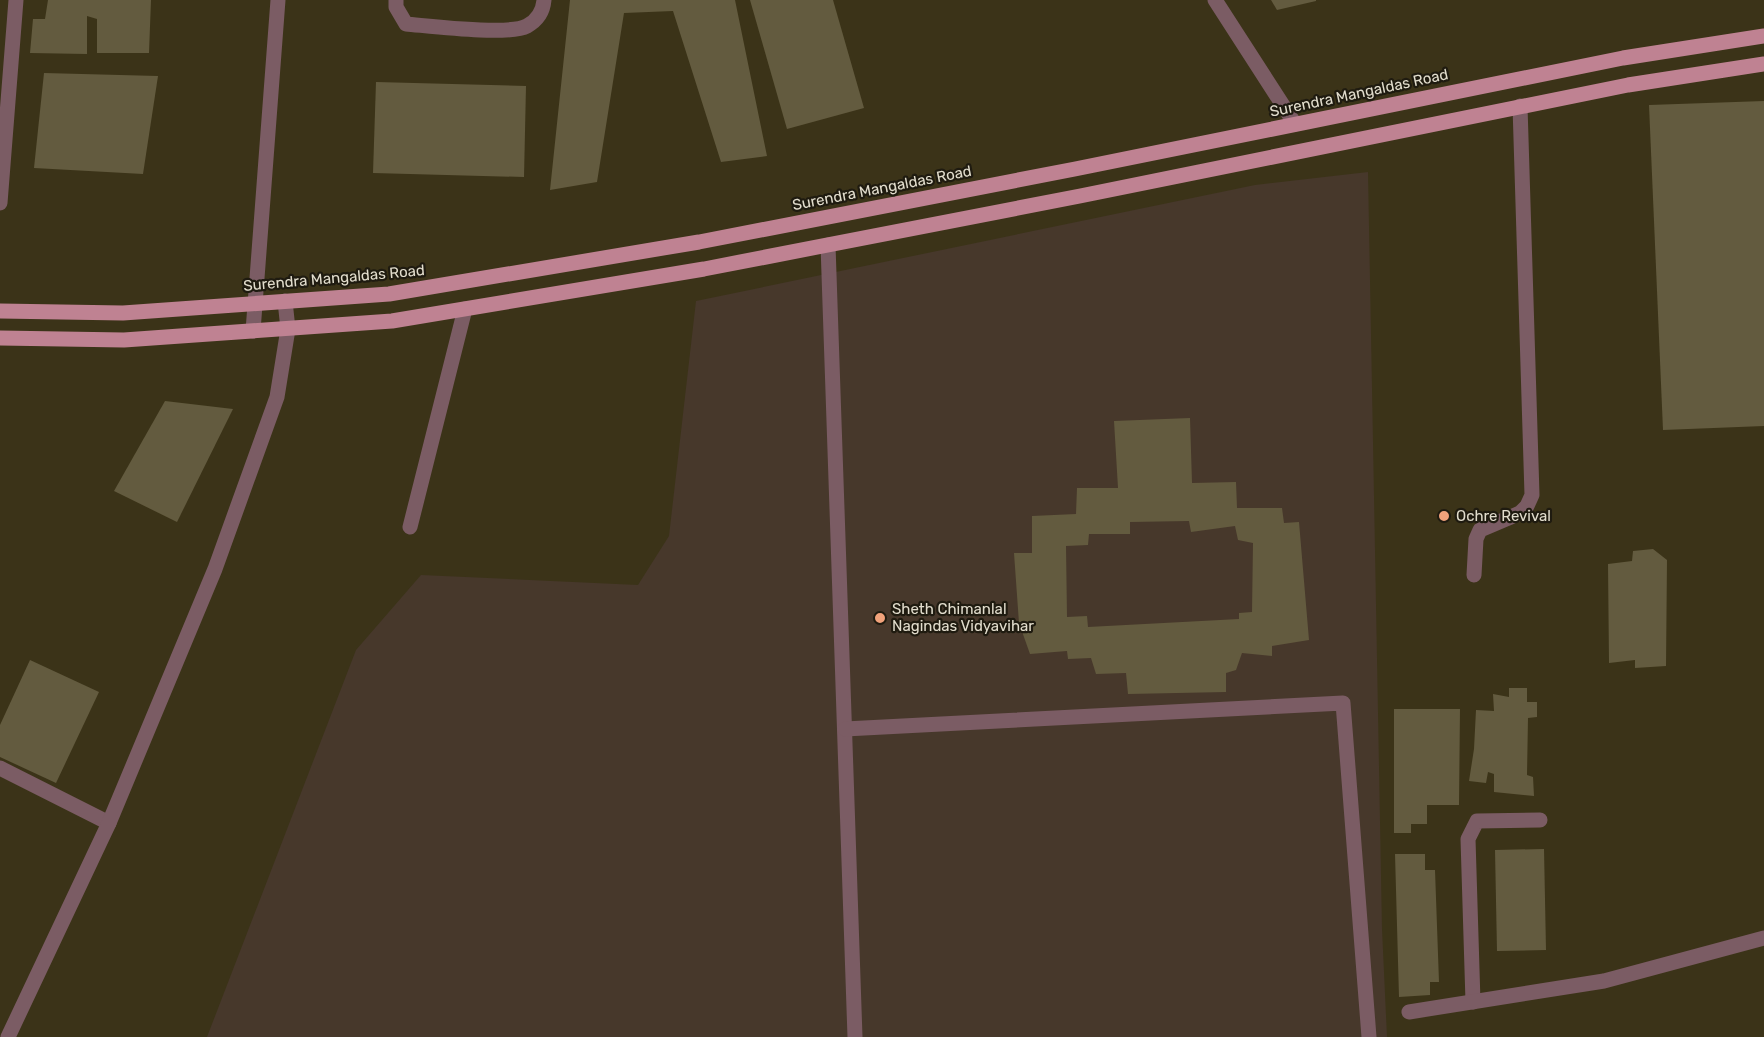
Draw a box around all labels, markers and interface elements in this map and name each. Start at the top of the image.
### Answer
street label: Surendra Mangaldas Road [1268,65,1450,121]
street label: Surendra Mangaldas Road [791,162,973,214]
street label: Surendra Mangaldas Road [243,261,425,295]
place label: Ochre Revival [1456,507,1551,525]
marker: Ochre Revival [1437,509,1451,523]
place label: Sheth Chimanlal Nagindas Vidyavihar [892,600,1034,635]
marker: Sheth Chimanlal Nagindas Vidyavihar [873,611,887,625]

